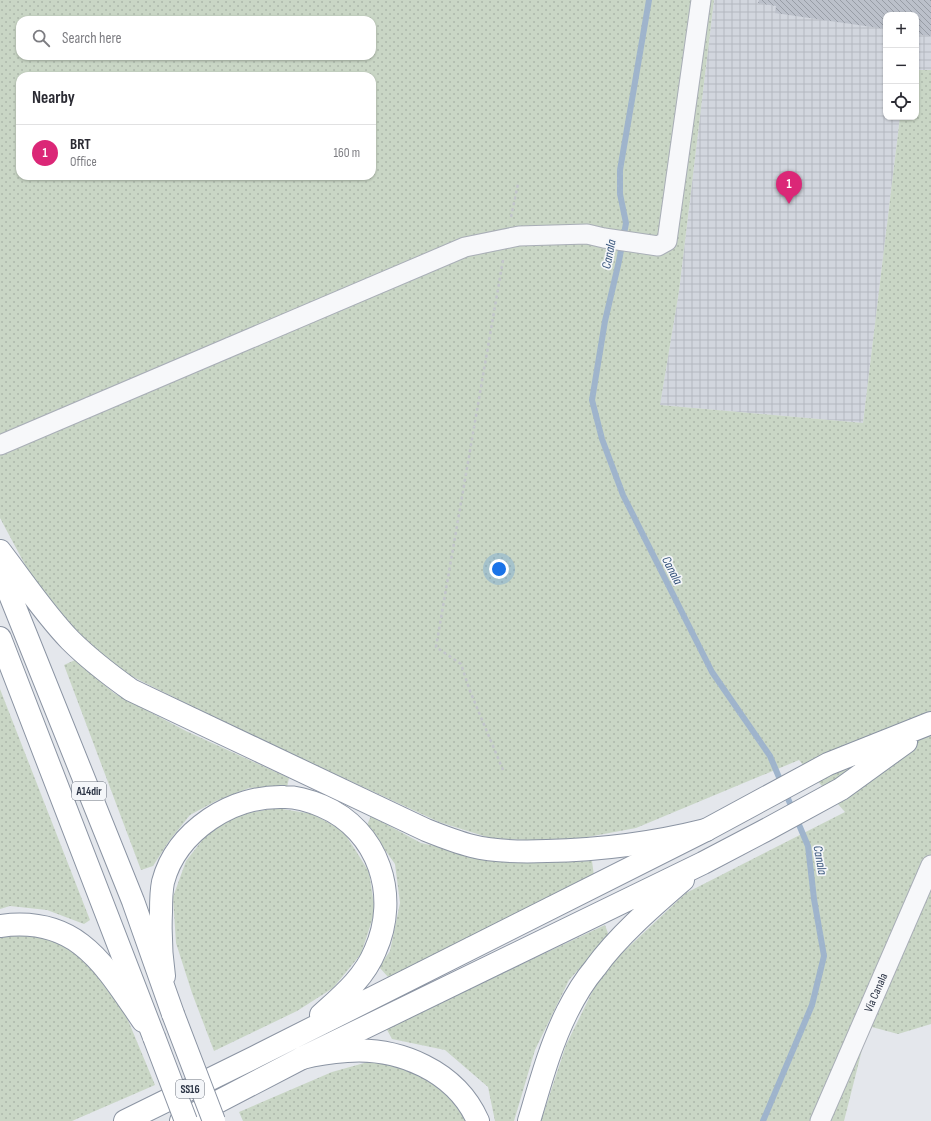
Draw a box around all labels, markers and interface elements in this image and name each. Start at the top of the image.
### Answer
map controls [883,12,919,120]
button: + [883,12,919,48]
search box [16,16,376,60]
icon: search [30,27,52,49]
text: Search here [62,29,122,48]
button: − [883,48,919,84]
button: locate [883,84,919,120]
text: Nearby [32,88,75,108]
text: BRT [70,135,91,154]
text: 1 [42,145,48,161]
text: 160 m [334,145,360,161]
text: Office [70,154,97,170]
pin: 1 [776,171,802,204]
water label: Canala [598,237,620,270]
water label: Canala [658,554,686,588]
your location [489,559,509,579]
road number: A14dir [72,782,106,800]
water label: Canala [810,844,831,877]
street label: Via Canala [861,971,891,1015]
road number: SS16 [176,1080,204,1098]

